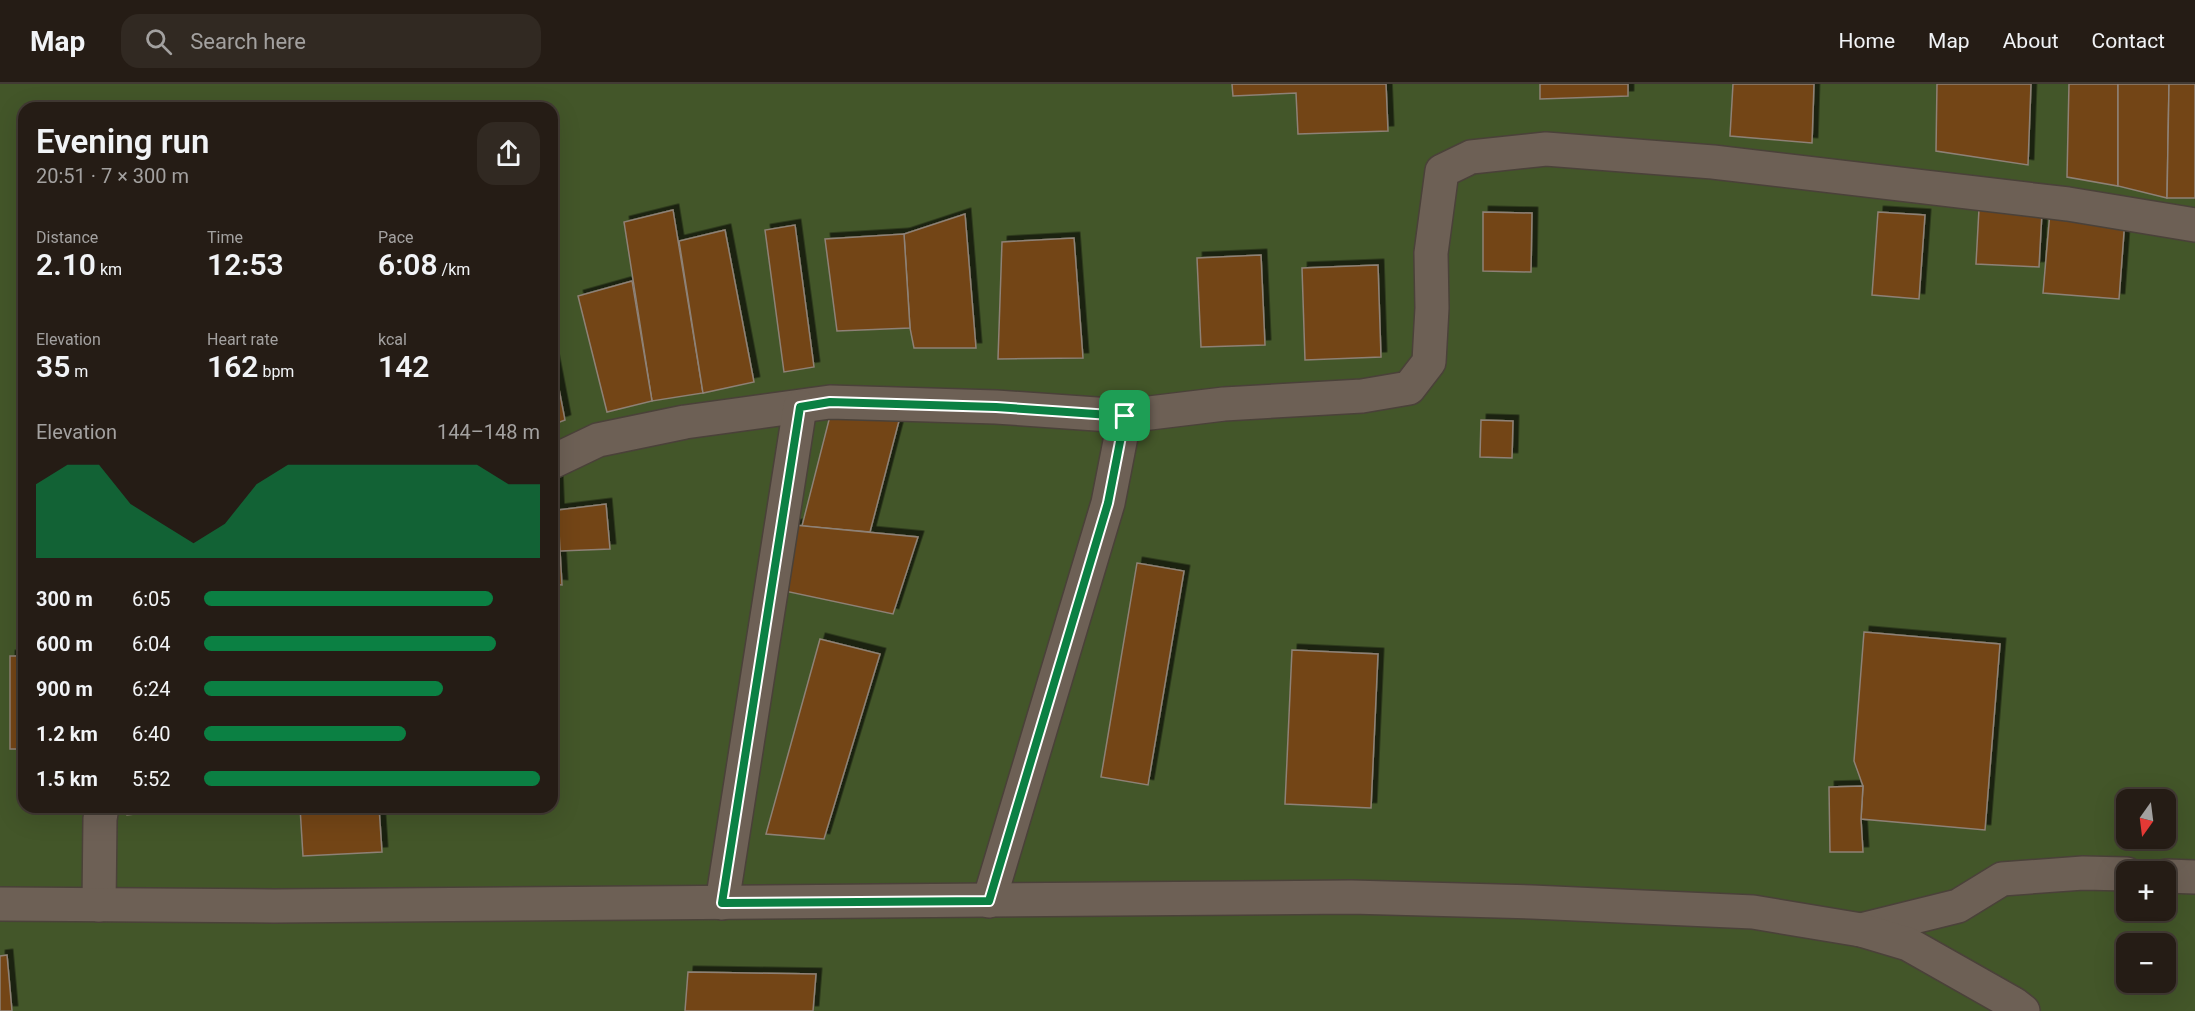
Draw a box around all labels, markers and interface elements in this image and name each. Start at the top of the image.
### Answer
search box [121,14,541,68]
text: Map [30,25,85,58]
icon: search [142,25,175,58]
text: Search here [190,29,306,54]
text: Home [1839,29,1895,53]
text: Map [1928,29,1970,53]
text: About [2003,29,2059,53]
text: Contact [2092,29,2165,53]
text: Evening run [36,122,209,161]
button: share [477,122,540,185]
text: 20:51 · 7 × 300 m [36,164,189,188]
text: Distance [36,228,98,247]
text: Time [207,228,243,247]
text: Pace [378,228,414,247]
text: 2.10 [36,247,96,282]
text: 12:53 [207,247,284,282]
text: 6:08 [378,247,438,282]
text: km [96,260,122,279]
text: /km [438,260,470,279]
text: Elevation [36,330,101,349]
text: Heart rate [207,330,278,349]
text: kcal [378,330,407,349]
text: 35 [36,349,70,384]
text: 162 [207,349,258,384]
text: 142 [378,349,429,384]
text: m [70,362,88,381]
text: bpm [258,362,294,381]
pin [1099,390,1150,441]
icon: arrive [1108,399,1141,432]
text: Elevation [36,420,117,444]
text: 144–148 m [437,420,540,444]
text: 300 m [36,587,93,611]
text: 6:05 [132,587,171,611]
text: 600 m [36,632,93,656]
text: 6:04 [132,632,171,656]
text: 900 m [36,677,93,701]
text: 6:24 [132,677,171,701]
text: 1.2 km [36,722,98,746]
text: 6:40 [132,722,171,746]
text: 1.5 km [36,767,98,791]
text: 5:52 [132,767,171,791]
north arrow [2116,789,2176,849]
map controls [2116,789,2176,993]
button: + [2116,861,2176,921]
button: − [2116,933,2176,993]

